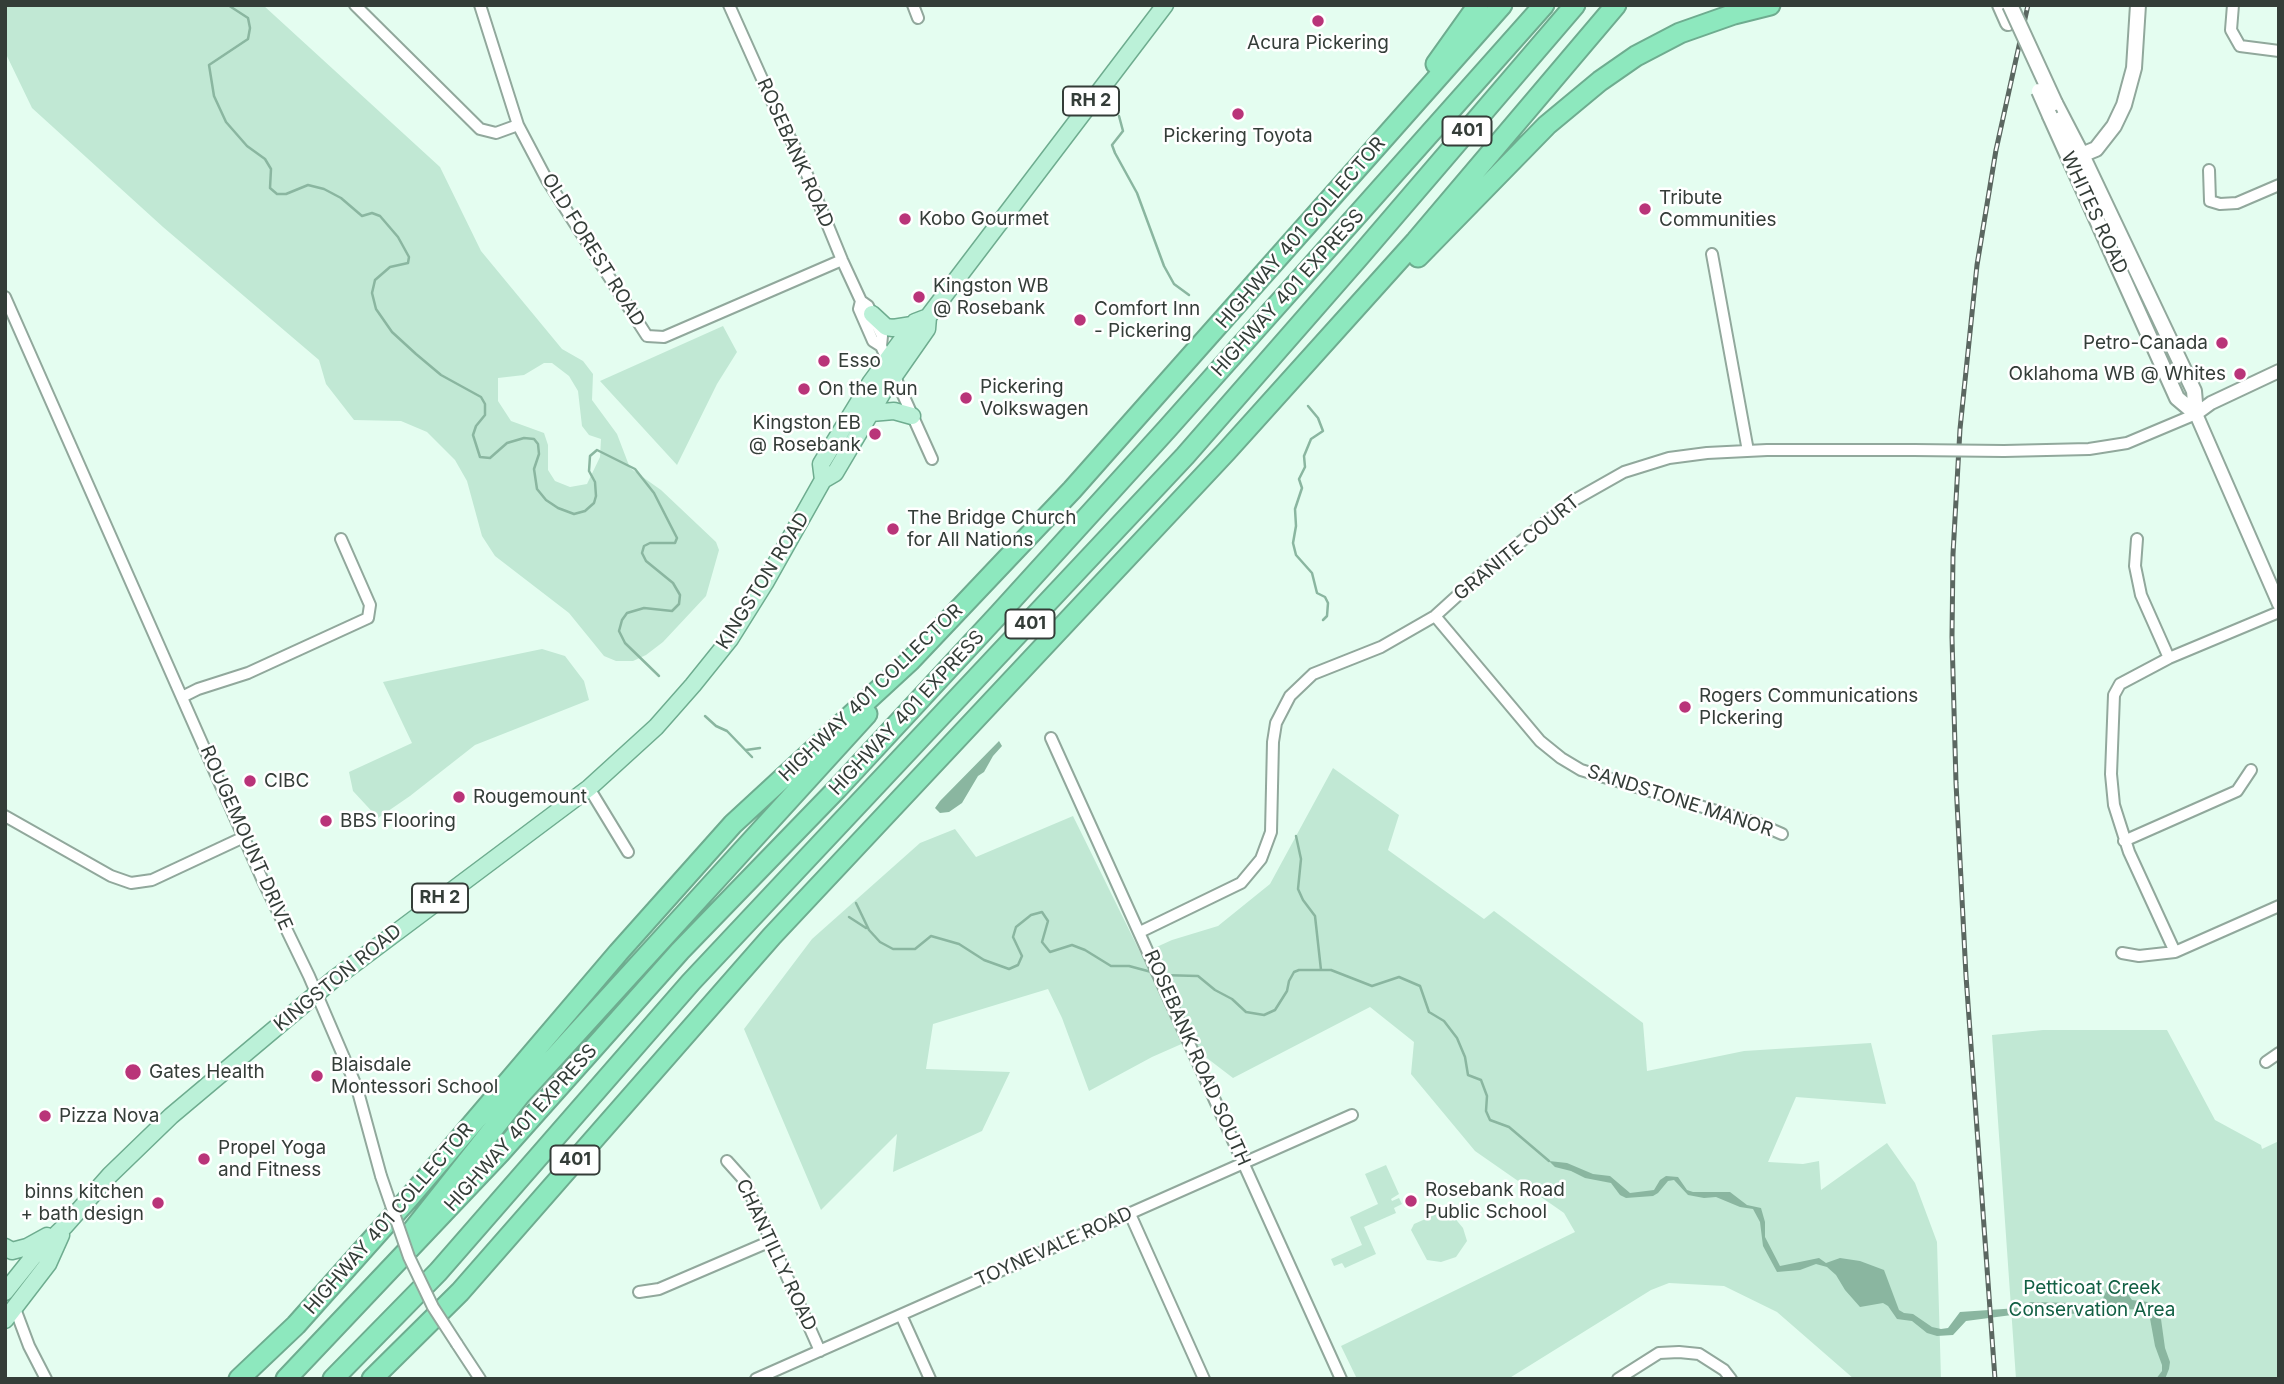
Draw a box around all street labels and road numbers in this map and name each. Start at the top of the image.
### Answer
street label: ROSEBANK ROAD [752,75,838,231]
road number: RH 2 [1063,86,1119,116]
road number: 401 [1442,116,1492,146]
street label: HIGHWAY 401 COLLECTOR [1212,133,1390,333]
street label: WHITES ROAD [2056,148,2132,278]
street label: OLD FOREST ROAD [537,169,649,331]
street label: HIGHWAY 401 EXPRESS [1207,205,1369,381]
street label: GRANITE COURT [1450,490,1584,606]
street label: KINGSTON ROAD [712,508,814,654]
street label: HIGHWAY 401 COLLECTOR [775,599,967,787]
road number: 401 [1006,610,1054,638]
street label: HIGHWAY 401 EXPRESS [825,626,989,800]
street label: ROUGEMOUNT DRIVE [195,742,297,934]
street label: SANDSTONE MANOR [1584,760,1776,842]
road number: RH 2 [412,884,468,912]
street label: KINGSTON ROAD [270,920,406,1036]
street label: ROSEBANK ROAD SOUTH [1139,947,1255,1169]
street label: HIGHWAY 401 EXPRESS [440,1040,602,1216]
street label: HIGHWAY 401 COLLECTOR [300,1119,478,1319]
road number: 401 [550,1146,600,1175]
street label: CHANTILLY ROAD [731,1176,821,1334]
street label: TOYNEVALE ROAD [972,1202,1136,1292]

